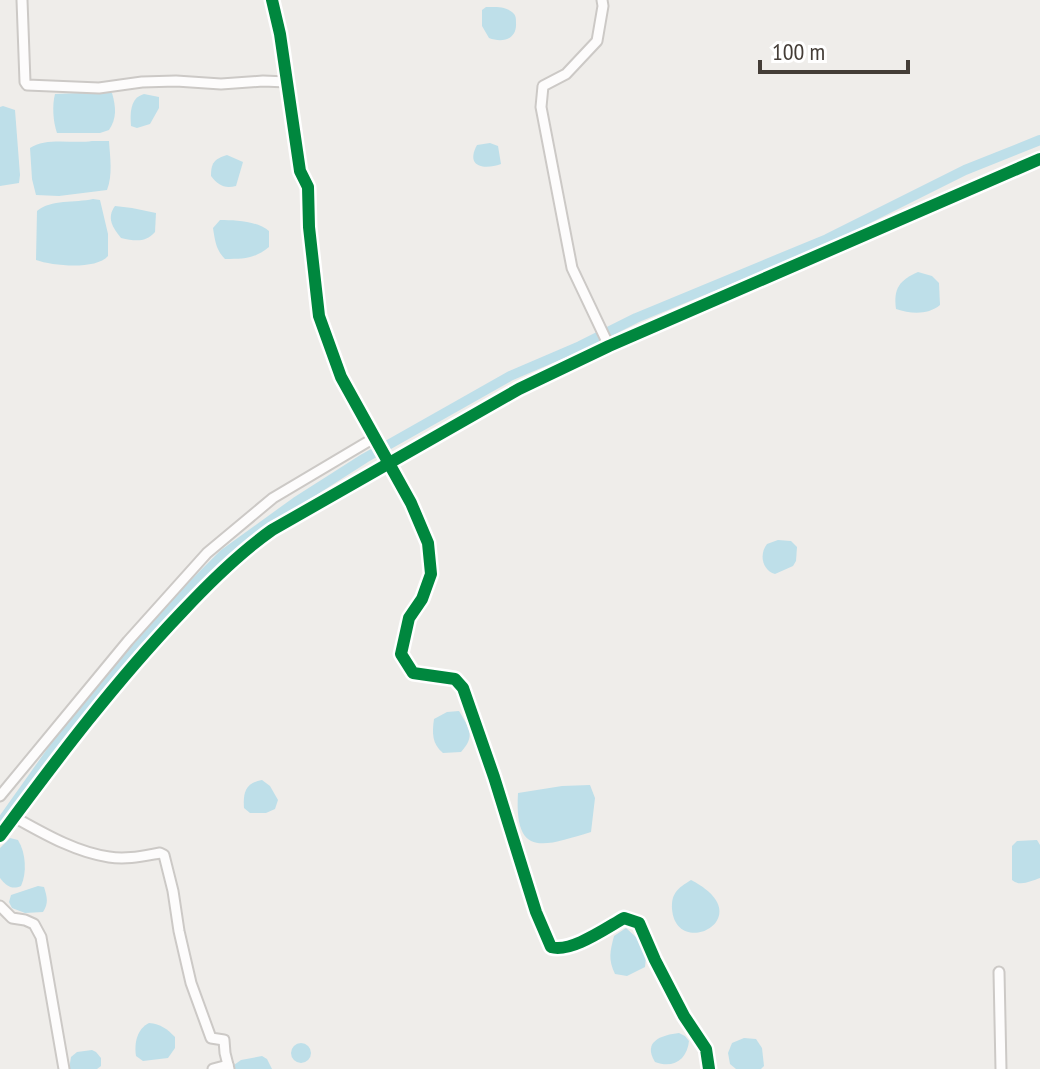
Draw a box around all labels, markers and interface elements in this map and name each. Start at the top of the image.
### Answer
scale bar [760,24,908,74]
text: 100 m [772,36,825,67]

